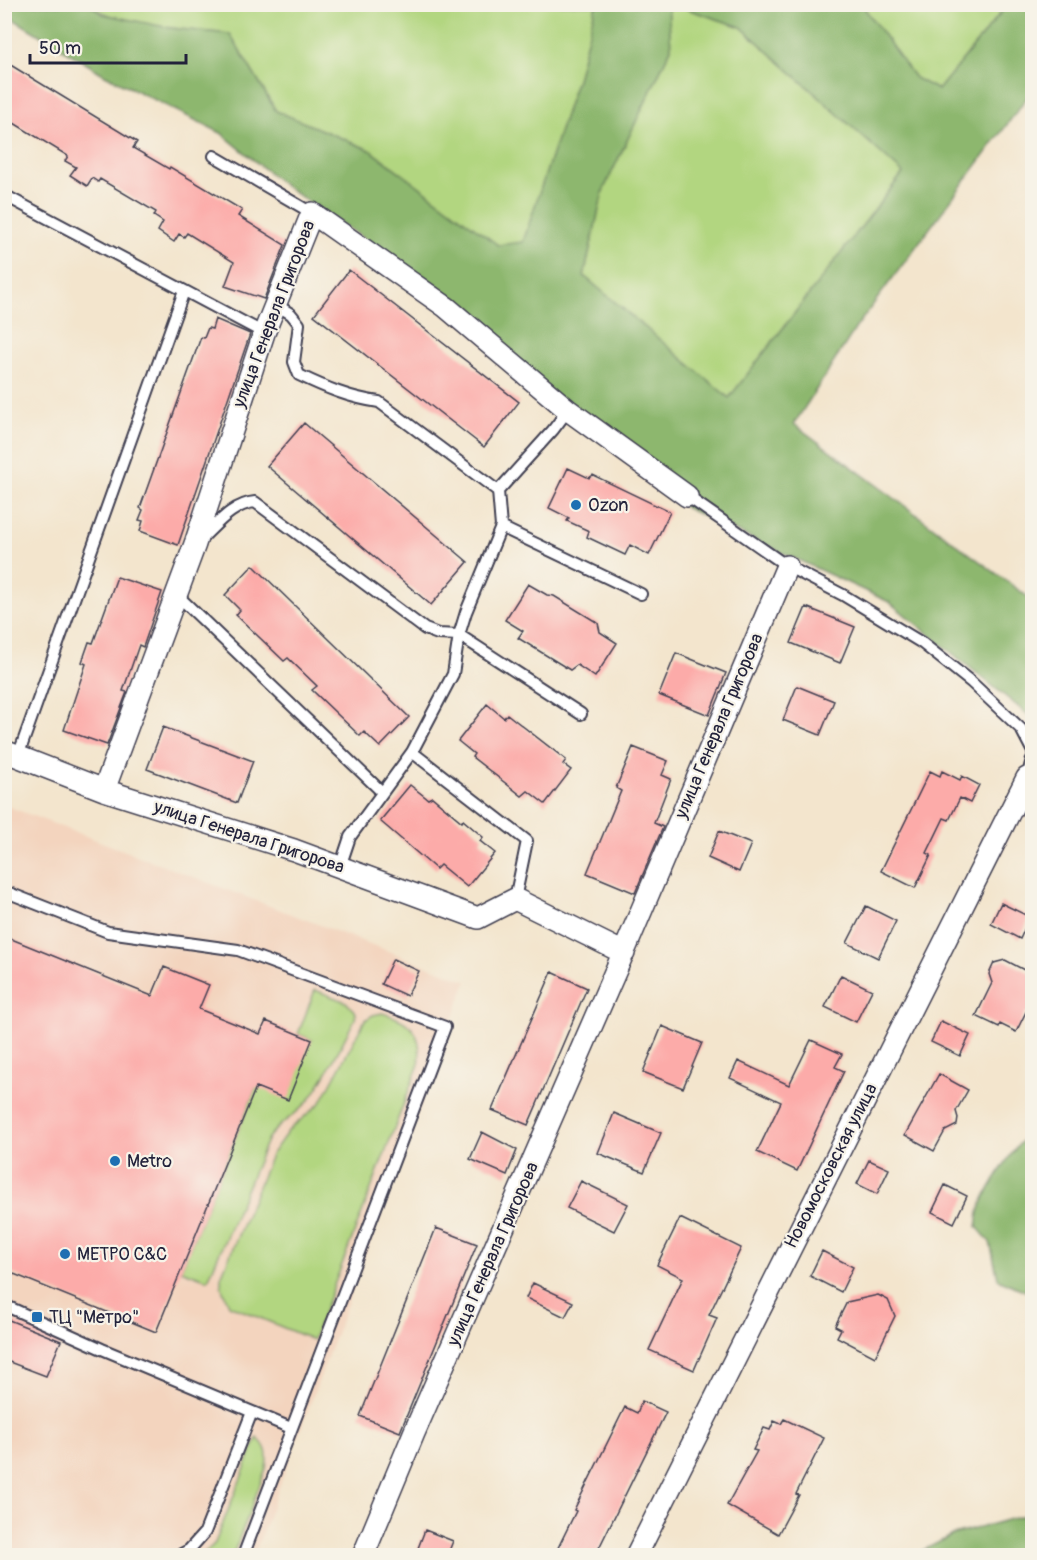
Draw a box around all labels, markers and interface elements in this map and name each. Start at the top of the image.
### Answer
scale bar [30,27,186,65]
text: 50 m [39,37,81,60]
street label: улица Генерала Григорова [227,217,320,412]
place label: Ozon [588,494,628,517]
marker: Ozon [569,498,583,512]
street label: улица Генерала Григорова [669,630,768,823]
street label: улица Генерала Григорова [150,795,347,879]
street label: Новомосковская улица [779,1080,883,1252]
place label: Metro [127,1150,172,1173]
marker: Metro [108,1154,122,1168]
street label: улица Генерала Григорова [442,1158,544,1350]
place label: МЕТРО С&С [77,1243,167,1266]
marker: МЕТРО С&С [58,1247,72,1261]
place label: ТЦ "Метро" [49,1306,139,1329]
marker: ТЦ "Метро" [30,1310,44,1324]

